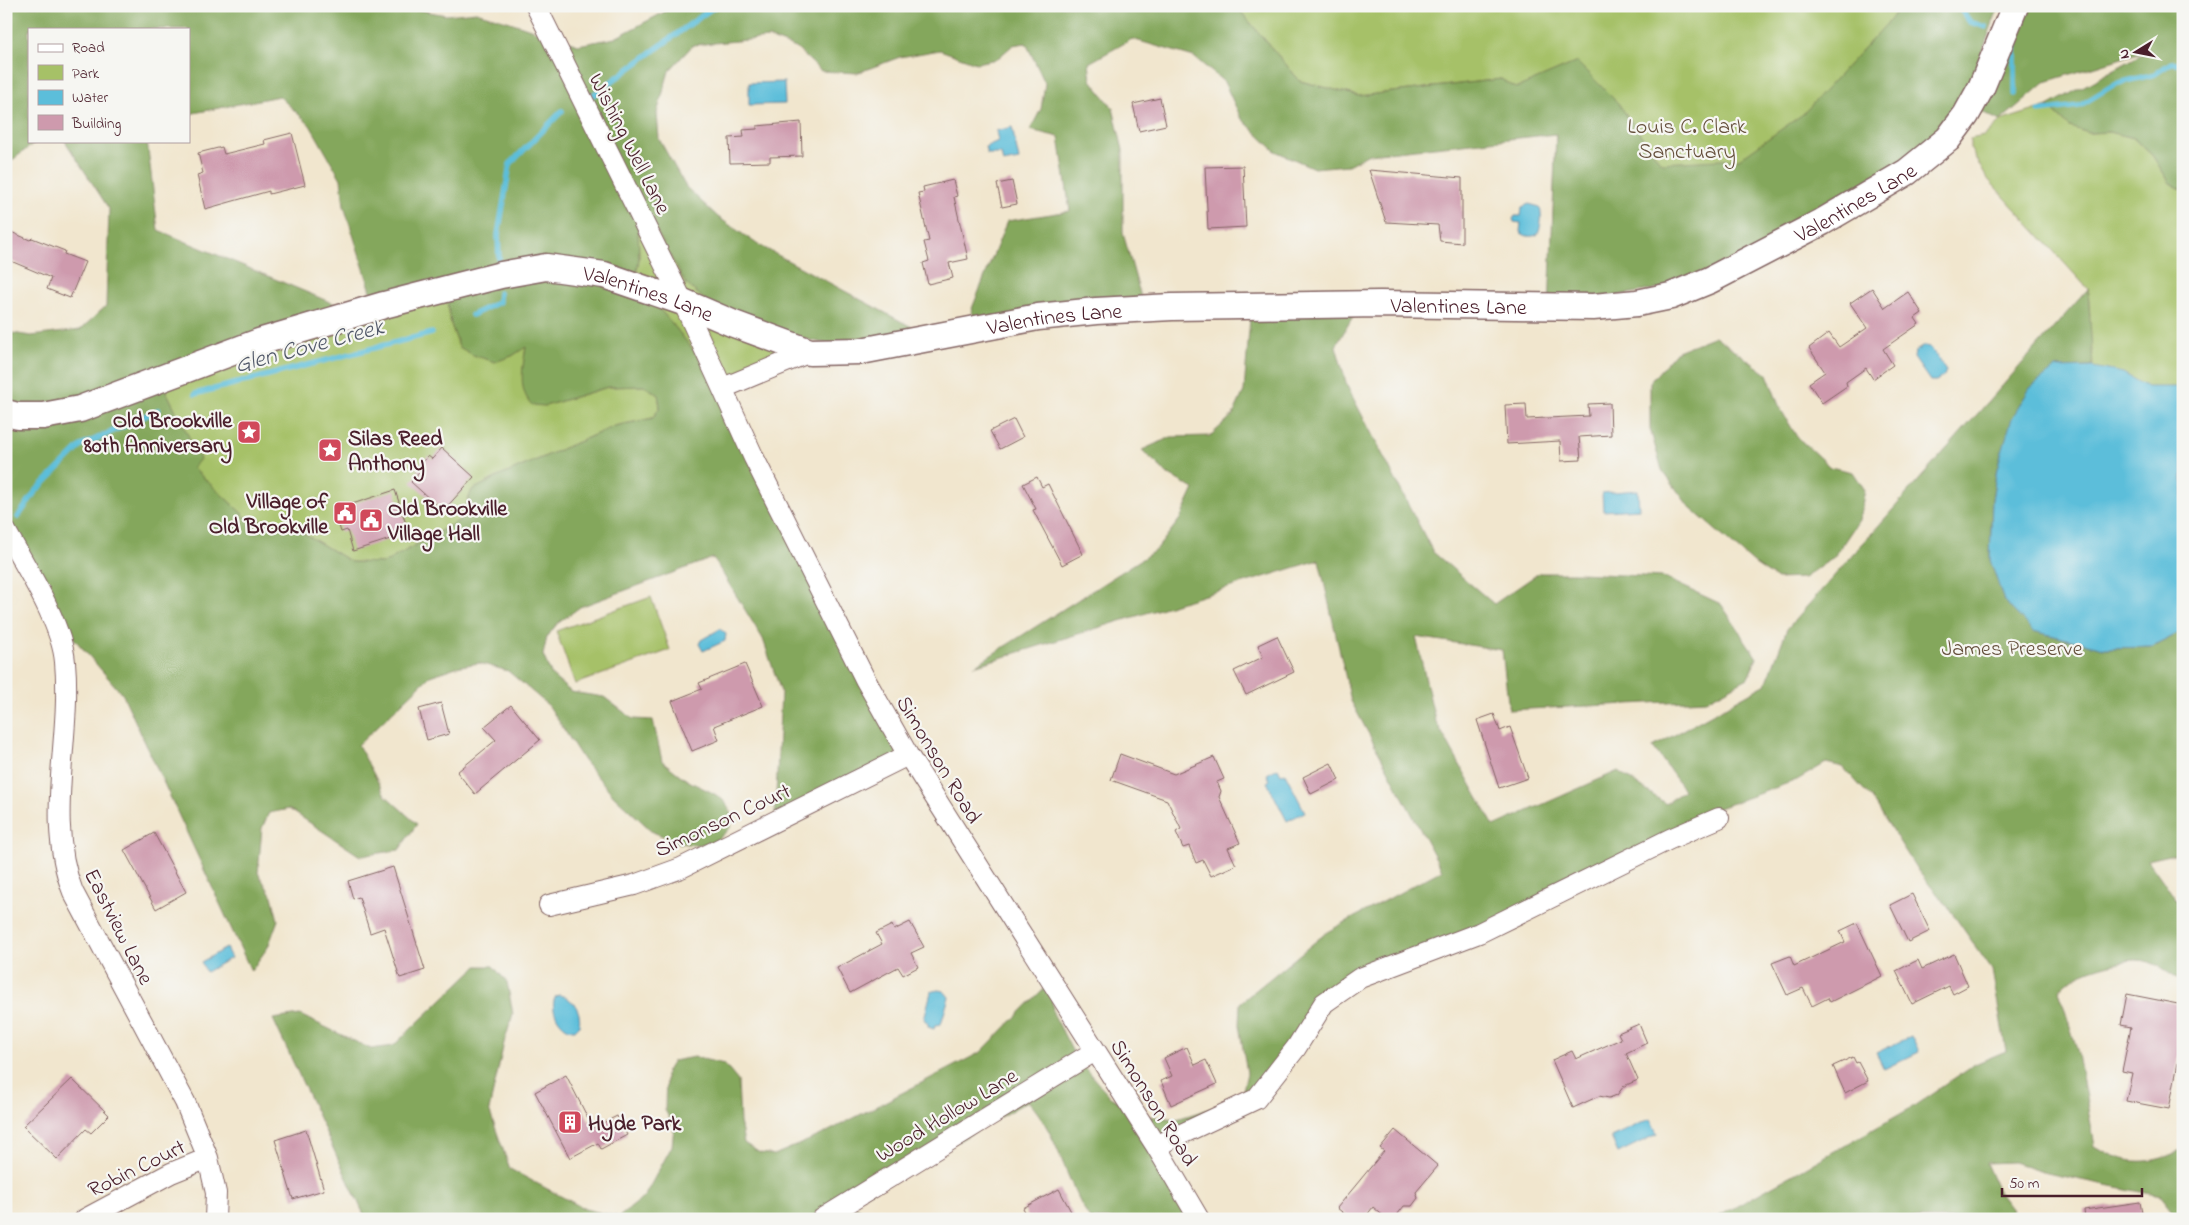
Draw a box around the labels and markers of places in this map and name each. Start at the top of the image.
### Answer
place label: Old Brookville 80th Anniversary [83,406,233,464]
place icon: Old Brookville 80th Anniversary [236,419,262,445]
place label: Silas Reed Anthony [348,424,443,482]
place icon: Silas Reed Anthony [317,437,343,463]
place label: Village of Old Brookville [209,487,329,544]
place label: Old Brookville Village Hall [387,494,508,552]
public building icon: Village of Old Brookville [332,500,358,526]
public building icon: Old Brookville Village Hall [358,507,384,533]
building icon: Hyde Park [557,1109,583,1135]
place label: Hyde Park [588,1109,683,1142]

